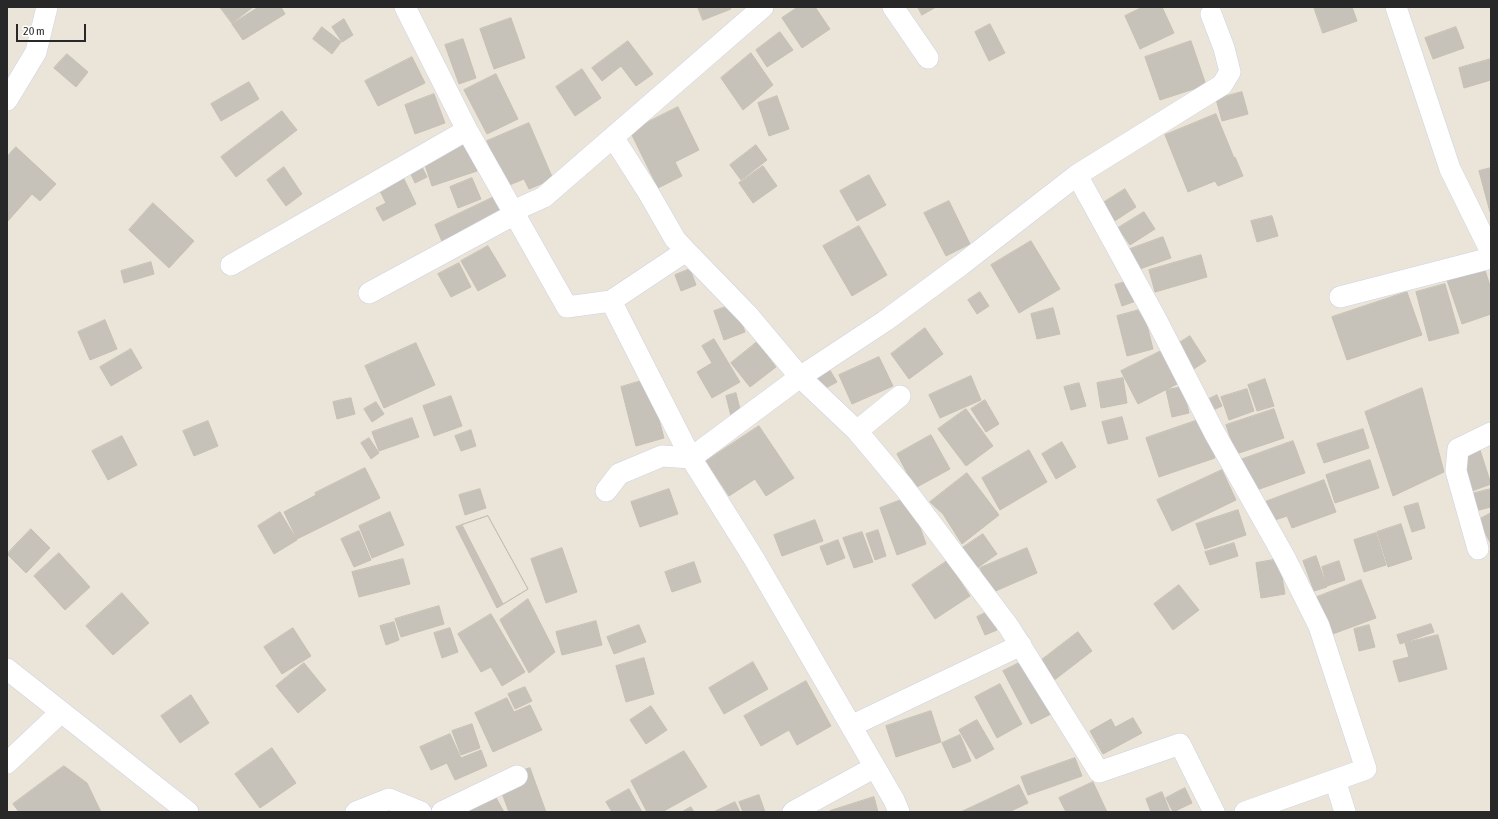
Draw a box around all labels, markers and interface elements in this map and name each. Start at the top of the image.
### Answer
scale bar [18,16,88,42]
text: 20 m [23,24,45,38]

